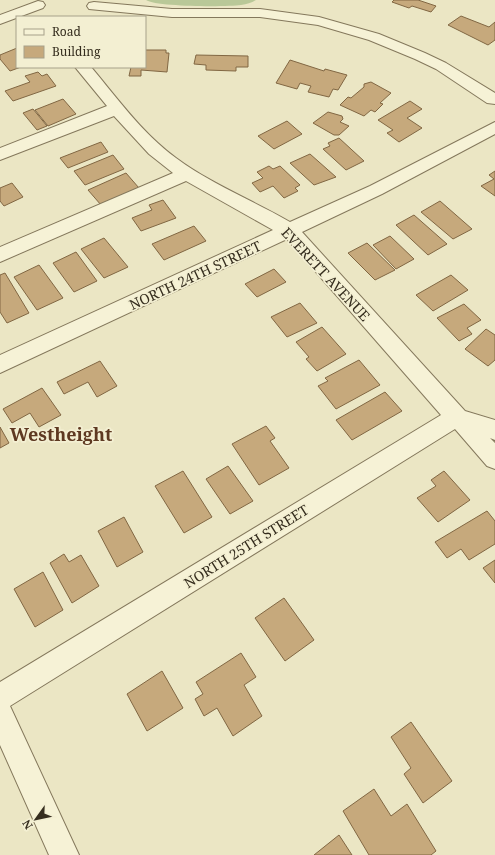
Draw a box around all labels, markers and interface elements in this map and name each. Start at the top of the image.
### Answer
legend [16,16,146,68]
text: Road [52,23,82,40]
text: Building [52,43,101,60]
street label: EVERETT AVENUE [278,223,375,325]
street label: NORTH 24TH STREET [126,236,264,314]
district label: Westheight [10,422,112,446]
street label: NORTH 25TH STREET [180,500,312,592]
north arrow [16,799,56,839]
text: N [18,817,36,832]

